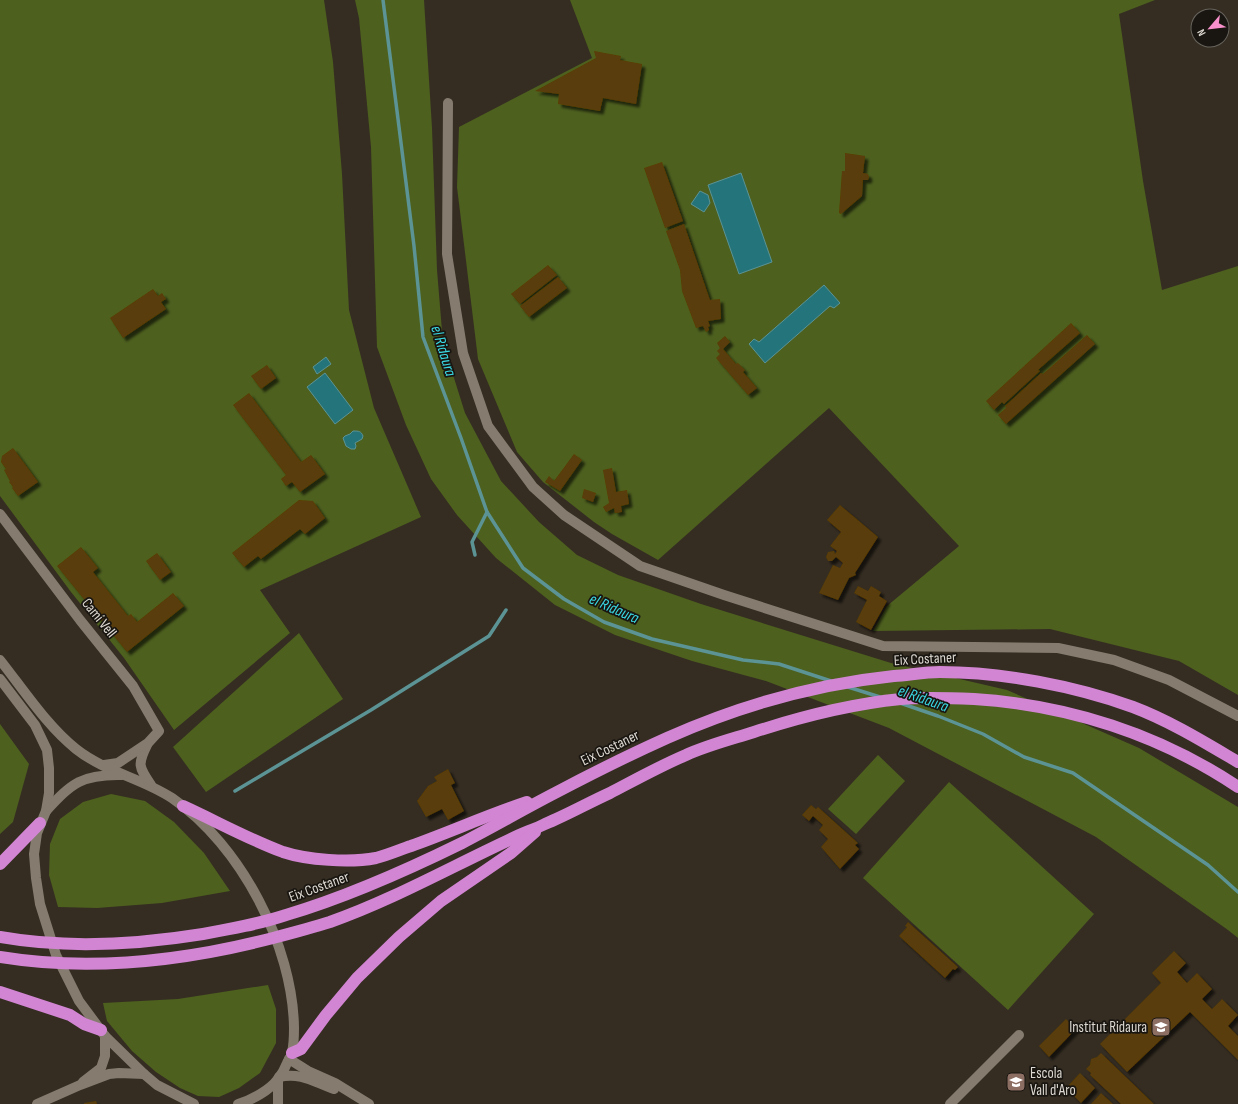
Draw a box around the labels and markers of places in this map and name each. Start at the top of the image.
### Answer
school or university icon: Institut Ridaura [1150,1016,1172,1038]
place label: Institut Ridaura [1069,1018,1147,1037]
place label: Escola Vall d'Aro [1030,1064,1076,1100]
school or university icon: Escola Vall d'Aro [1005,1071,1027,1093]

